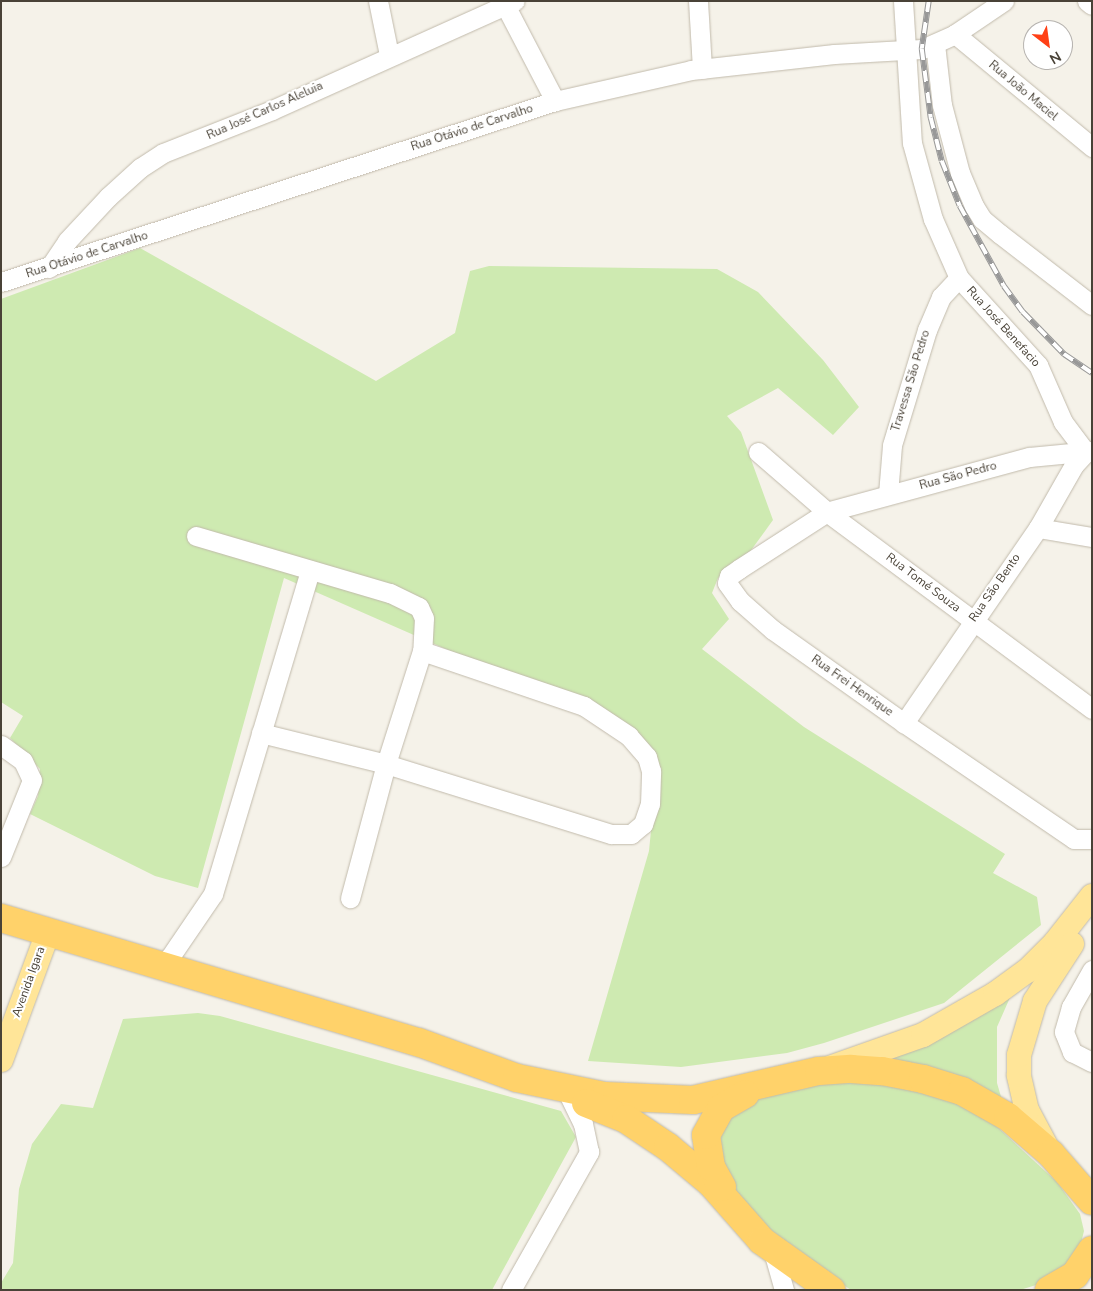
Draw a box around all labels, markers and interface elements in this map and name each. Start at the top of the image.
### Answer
north arrow [1023,20,1073,70]
text: N [1046,47,1065,68]
street label: Rua João Maciel [986,58,1060,124]
street label: Rua José Carlos Aleluia [205,79,325,143]
street label: Rua Otávio de Carvalho [409,101,535,155]
street label: Rua Otávio de Carvalho [24,228,150,282]
street label: Rua José Benefacio [963,284,1043,370]
street label: Travessa São Pedro [889,328,933,434]
street label: Rua São Pedro [918,459,998,493]
street label: Rua Tomé Souza [883,550,963,616]
street label: Rua São Bento [966,551,1024,625]
street label: Rua Frei Henrique [808,652,896,720]
street label: Avenida Igara [10,945,48,1019]

